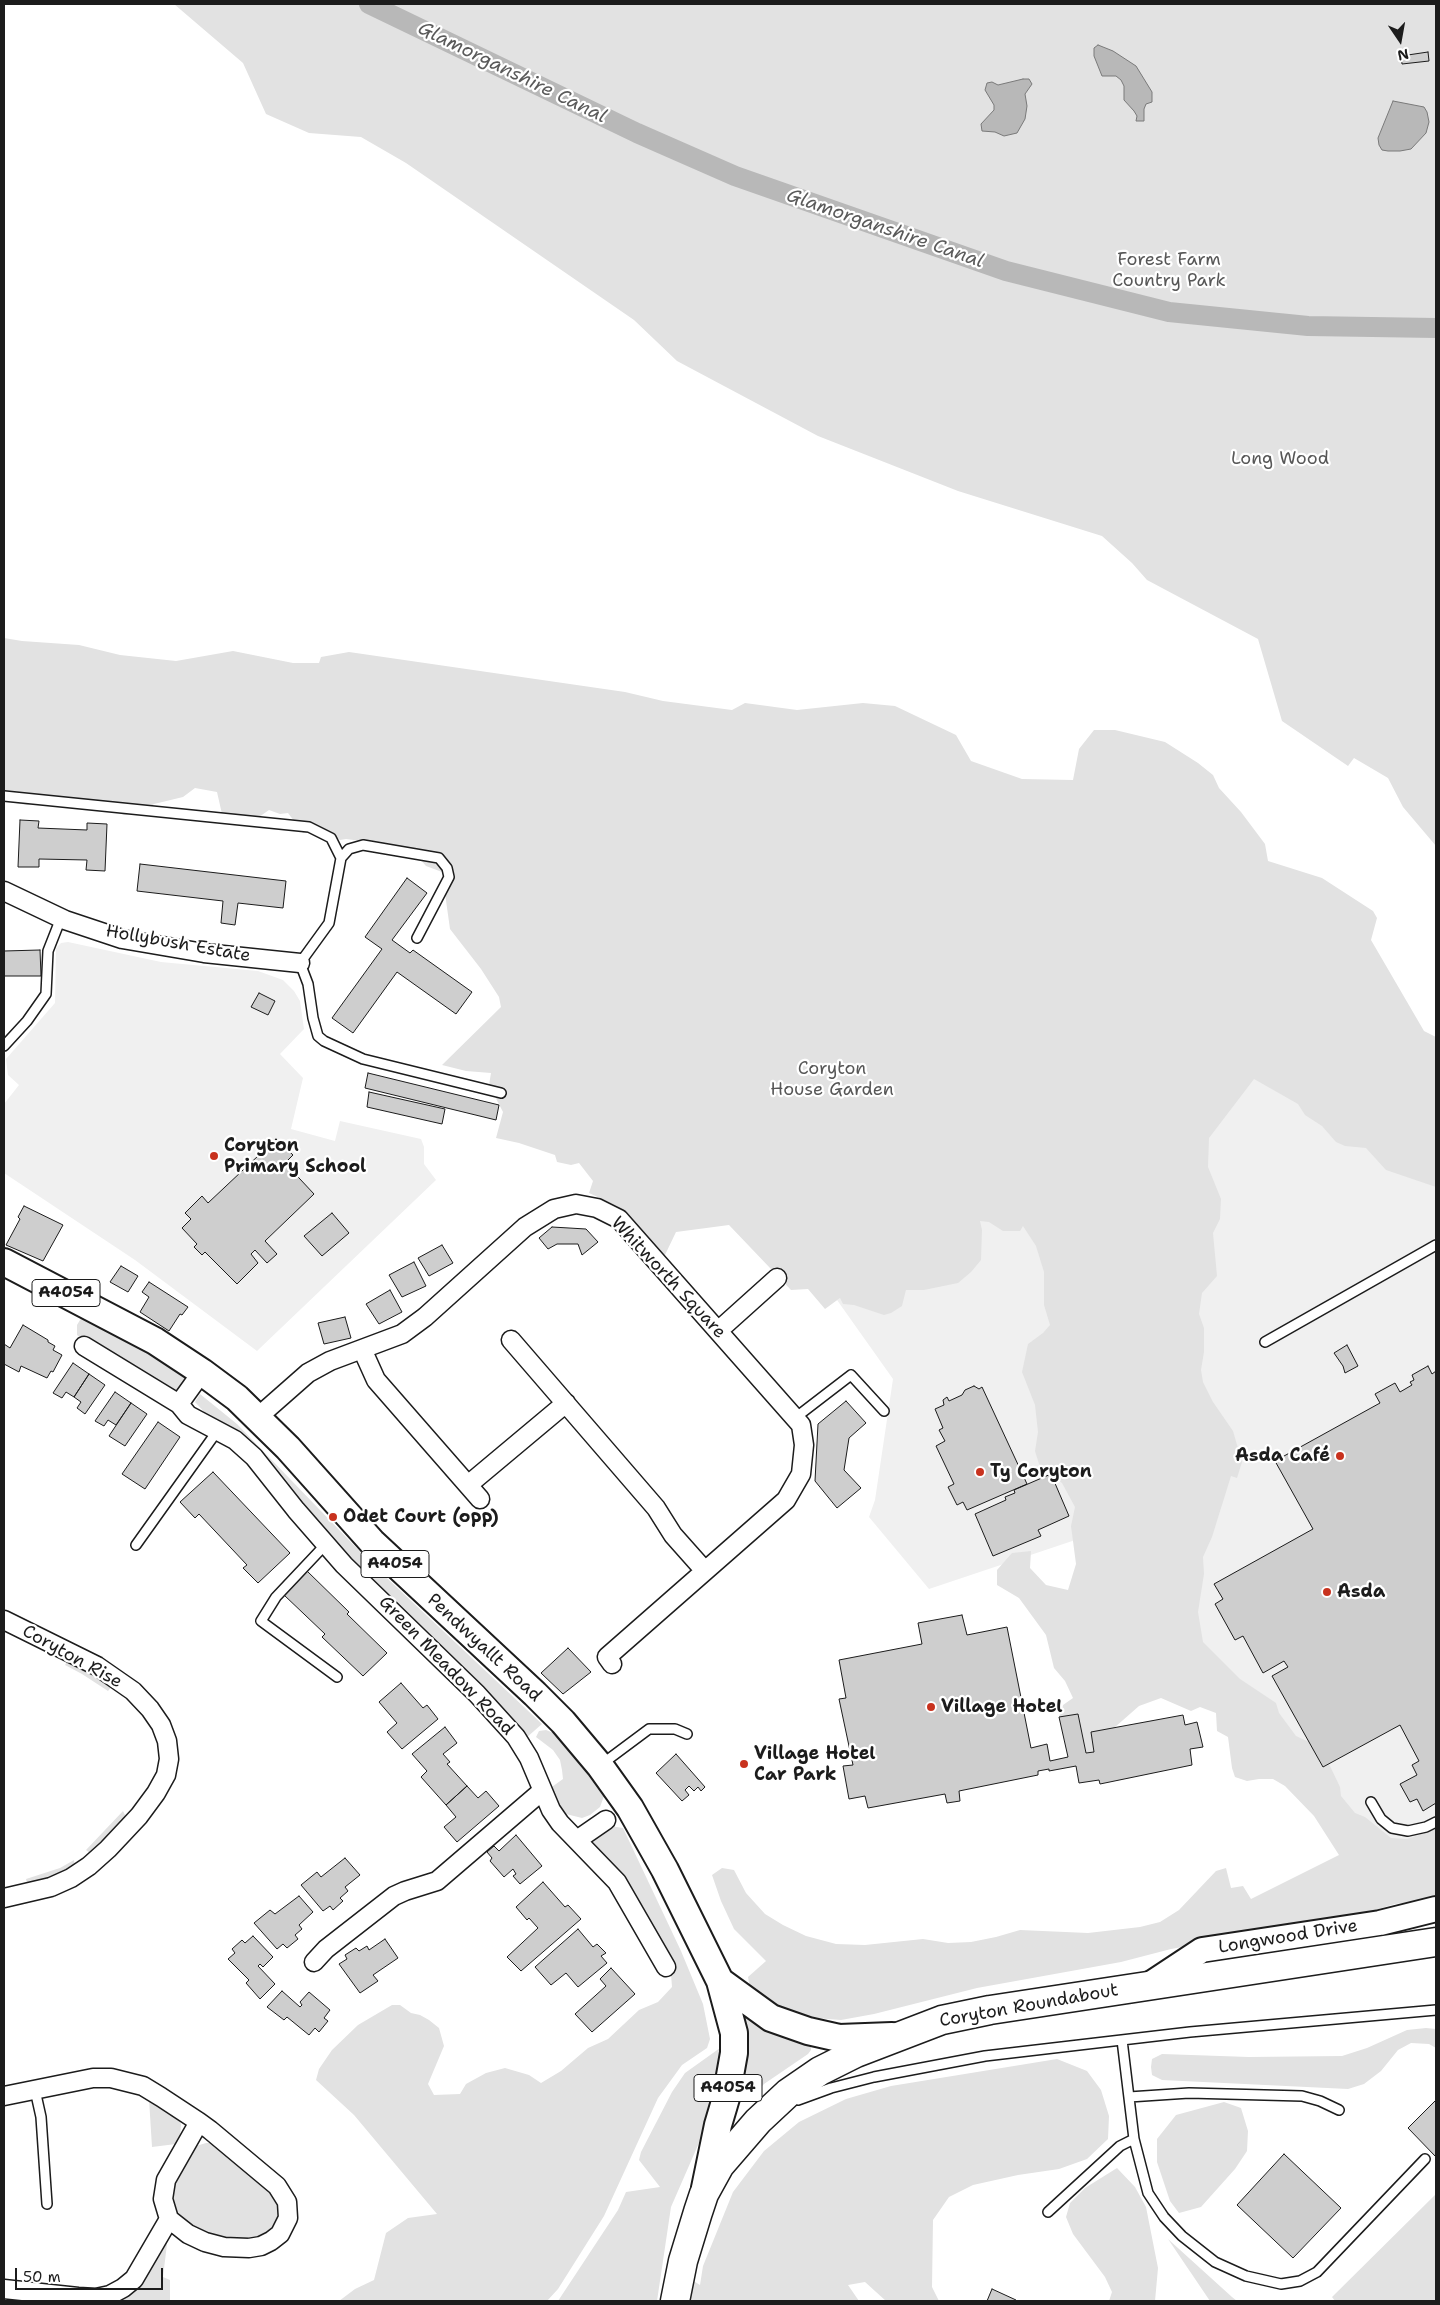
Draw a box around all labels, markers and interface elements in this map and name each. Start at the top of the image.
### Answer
north arrow [1375,15,1425,65]
water label: Glamorganshire Canal [414,17,610,129]
text: N [1396,45,1410,65]
water label: Glamorganshire Canal [783,184,987,274]
park label: Forest Farm Country Park [1112,249,1226,292]
park label: Long Wood [1231,448,1329,470]
street label: Hollybush Estate [104,921,252,967]
park label: Coryton House Garden [770,1058,894,1100]
place label: Coryton Primary School [224,1135,366,1178]
marker: Coryton Primary School [208,1150,220,1162]
street label: Whitworth Square [606,1213,730,1343]
road number: A4054 [32,1280,100,1306]
place label: Asda Café [1235,1445,1330,1467]
marker: Asda Café [1334,1450,1346,1462]
place label: Ty Coryton [990,1461,1092,1483]
marker: Ty Coryton [974,1466,986,1478]
place label: Odet Court (opp) [343,1506,499,1528]
marker: Odet Court (opp) [327,1511,339,1523]
road number: A4054 [361,1550,429,1578]
place label: Asda [1337,1581,1385,1603]
marker: Asda [1321,1586,1333,1598]
street label: Pendwyallt Road [422,1589,546,1707]
street label: Green Meadow Road [374,1592,518,1740]
street label: Coryton Rise [18,1621,126,1693]
place label: Village Hotel [941,1696,1063,1718]
marker: Village Hotel [925,1701,937,1713]
place label: Village Hotel Car Park [754,1743,876,1786]
marker: Village Hotel Car Park [738,1758,750,1770]
street label: Longwood Drive [1217,1915,1359,1959]
street label: Coryton Roundabout [938,1980,1120,2032]
road number: A4054 [694,2074,762,2102]
scale bar [18,2258,165,2290]
text: 50 m [23,2267,61,2287]

